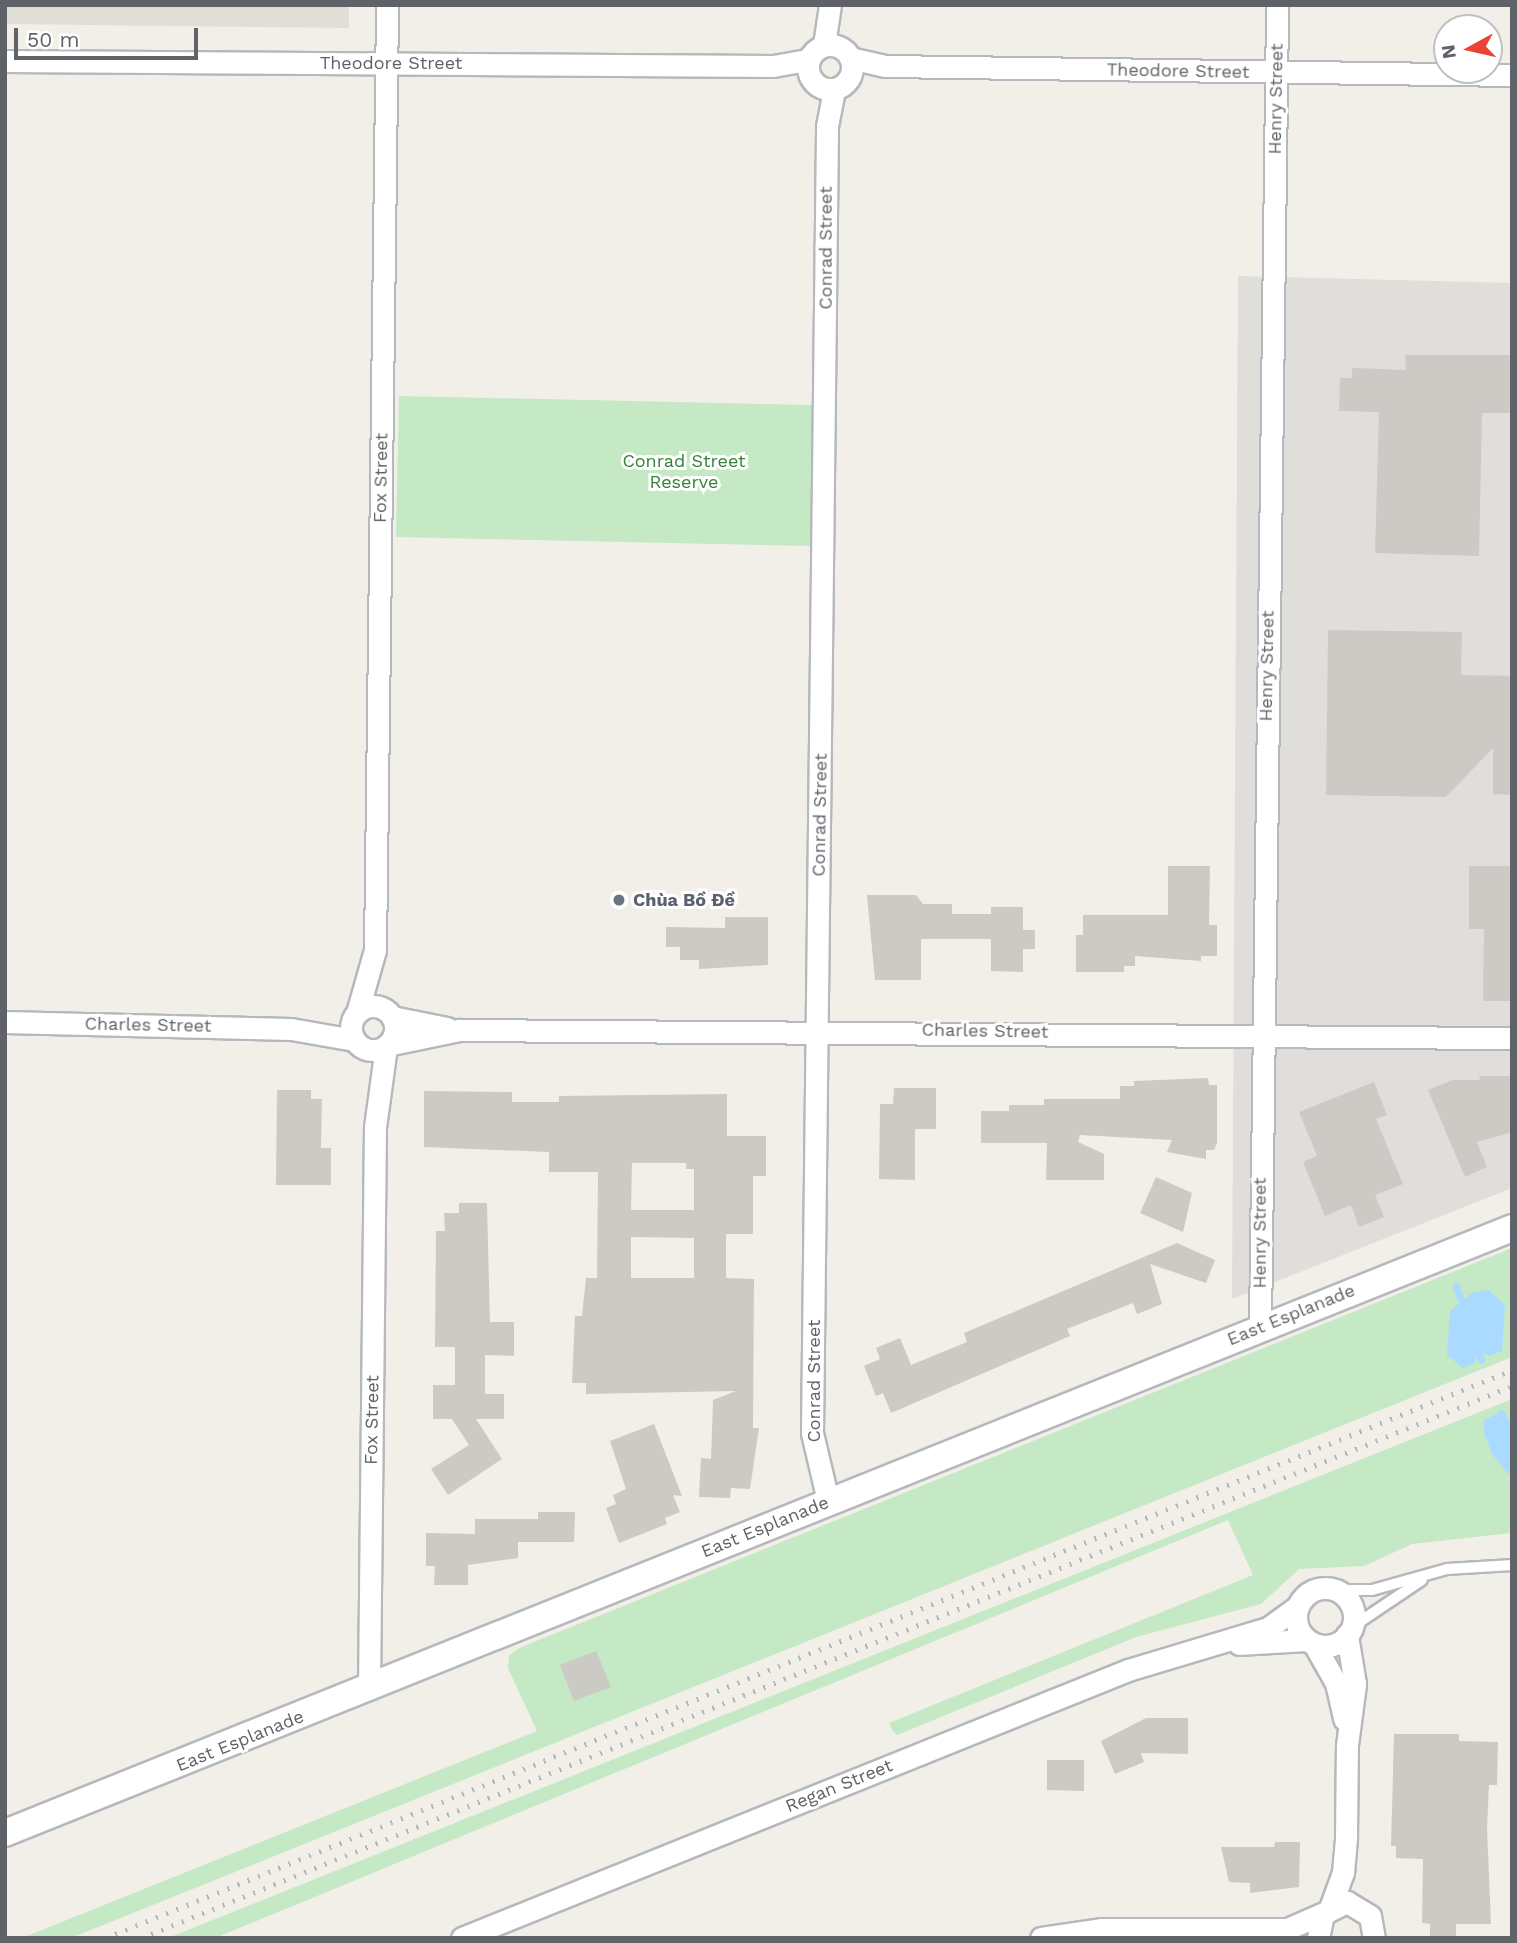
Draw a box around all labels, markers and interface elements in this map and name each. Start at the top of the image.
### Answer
scale bar [18,14,201,58]
north arrow [1433,14,1503,84]
text: 50 m [27,27,79,52]
street label: Henry Street [1264,43,1288,155]
text: N [1436,43,1461,60]
street label: Theodore Street [320,52,462,74]
street label: Theodore Street [1106,59,1250,83]
street label: Conrad Street [815,186,837,310]
street label: Fox Street [369,433,393,523]
park label: Conrad Street Reserve [622,451,746,494]
street label: Henry Street [1255,610,1279,722]
street label: Conrad Street [808,753,832,877]
place label: Chùa Bồ Đề [633,889,735,911]
marker: Chùa Bồ Đề [611,892,627,908]
street label: Charles Street [84,1013,212,1037]
street label: Charles Street [921,1019,1049,1043]
street label: Henry Street [1249,1177,1271,1289]
street label: East Esplanade [1224,1280,1358,1350]
street label: Conrad Street [803,1319,825,1443]
street label: Fox Street [360,1375,384,1465]
street label: East Esplanade [698,1492,832,1562]
street label: East Esplanade [173,1706,307,1776]
street label: Regan Street [782,1755,896,1817]

